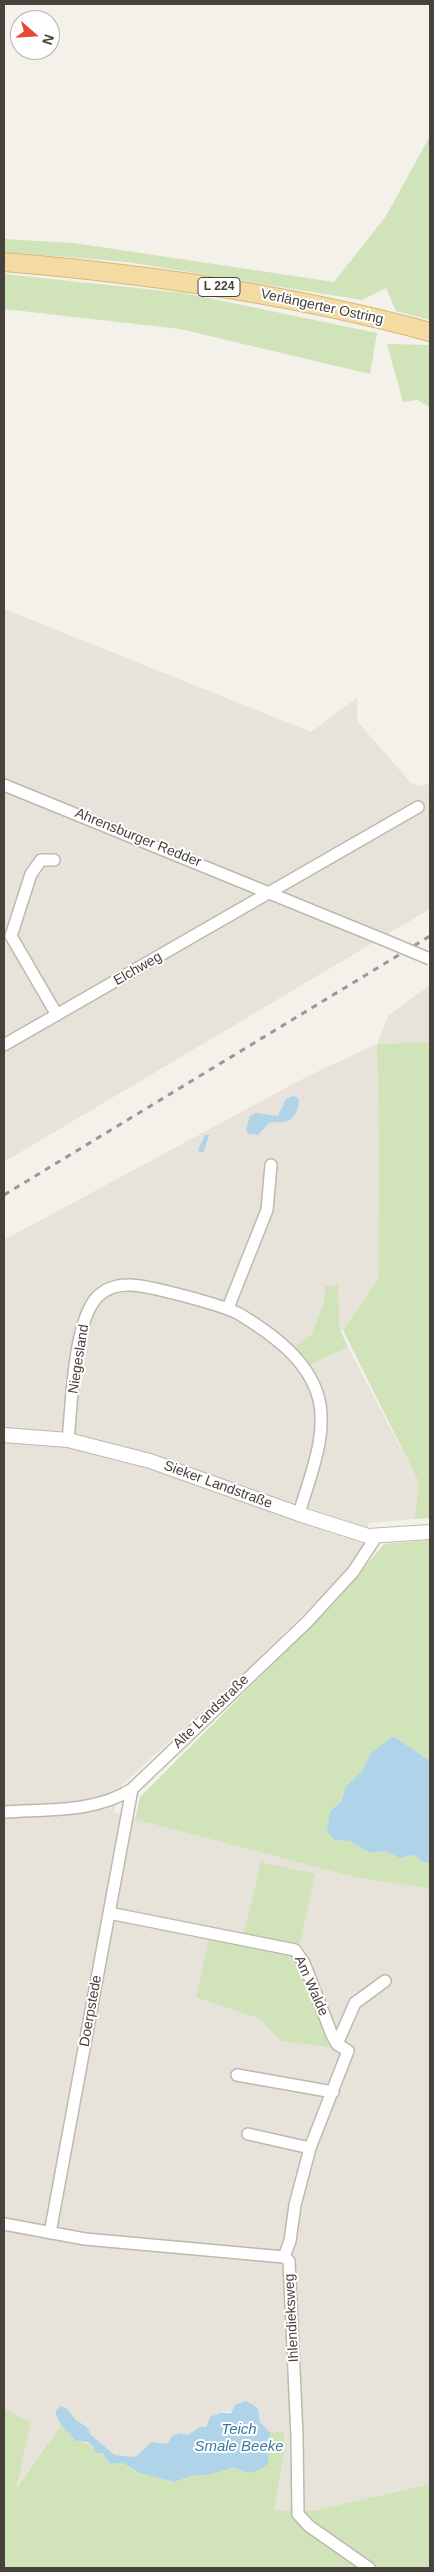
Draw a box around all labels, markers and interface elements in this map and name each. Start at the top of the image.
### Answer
north arrow [10,10,60,60]
text: N [39,32,57,47]
road number: L 224 [198,278,240,296]
street label: Verlängerter Ostring [259,286,385,328]
street label: Ahrensburger Redder [72,805,204,871]
street label: Elchweg [111,948,165,990]
street label: Niegesland [65,1323,93,1395]
street label: Sieker Landstraße [161,1458,275,1512]
street label: Alte Landstraße [170,1672,252,1752]
street label: Am Walde [290,1953,332,2019]
street label: Doerpstede [76,1974,106,2048]
street label: Ihlendieksweg [281,2273,303,2363]
water label: Teich Smale Beeke [194,2421,284,2456]

